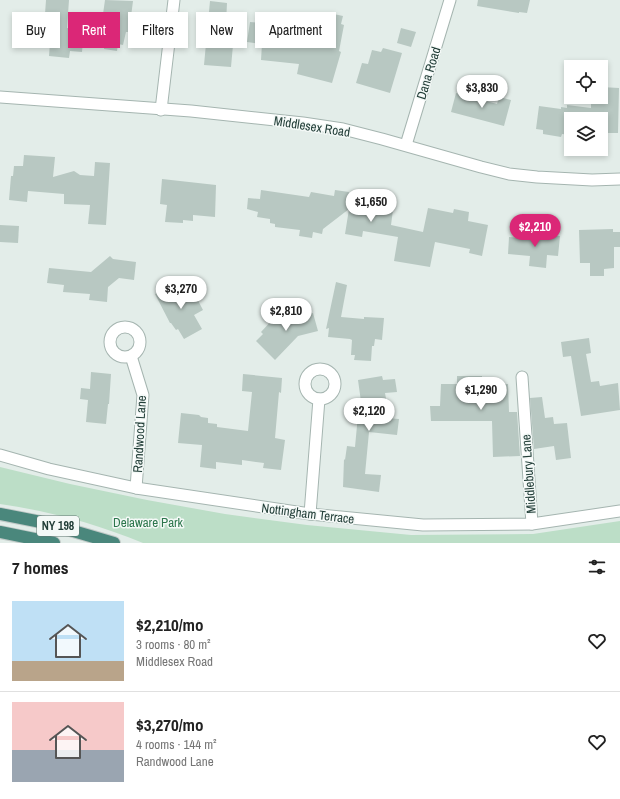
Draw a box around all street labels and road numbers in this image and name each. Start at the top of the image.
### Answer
street label: Dana Road [412,45,445,101]
street label: Middlesex Road [273,112,351,141]
street label: Randwood Lane [129,395,150,473]
street label: Middlebury Lane [517,434,540,514]
street label: Nottingham Terrace [261,499,355,528]
road number: NY 198 [37,516,79,536]

